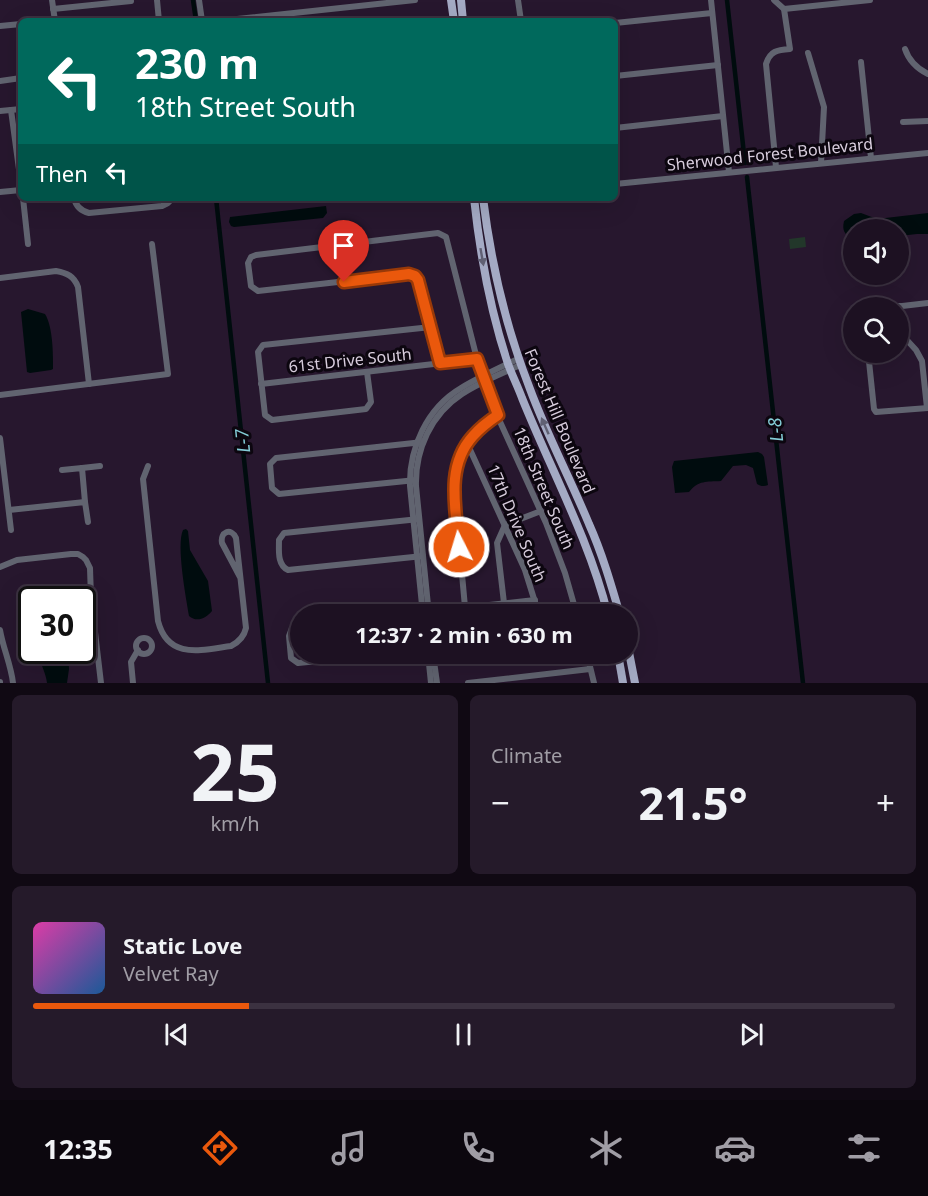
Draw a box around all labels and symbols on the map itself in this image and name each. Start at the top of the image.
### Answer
street label: Sherwood Forest Boulevard [666,132,874,176]
pin [318,220,369,282]
one-way arrow [478,247,487,266]
street label: 61st Drive South [287,343,413,377]
street label: Forest Hill Boulevard [520,345,600,497]
one-way arrow [540,417,549,434]
water label: L-8 [762,417,788,443]
street label: 18th Street South [508,423,580,553]
water label: L-7 [229,427,255,454]
street label: 17th Drive South [482,461,552,585]
position arrow [427,515,491,579]
speed limit sign: 30 [18,586,96,664]

